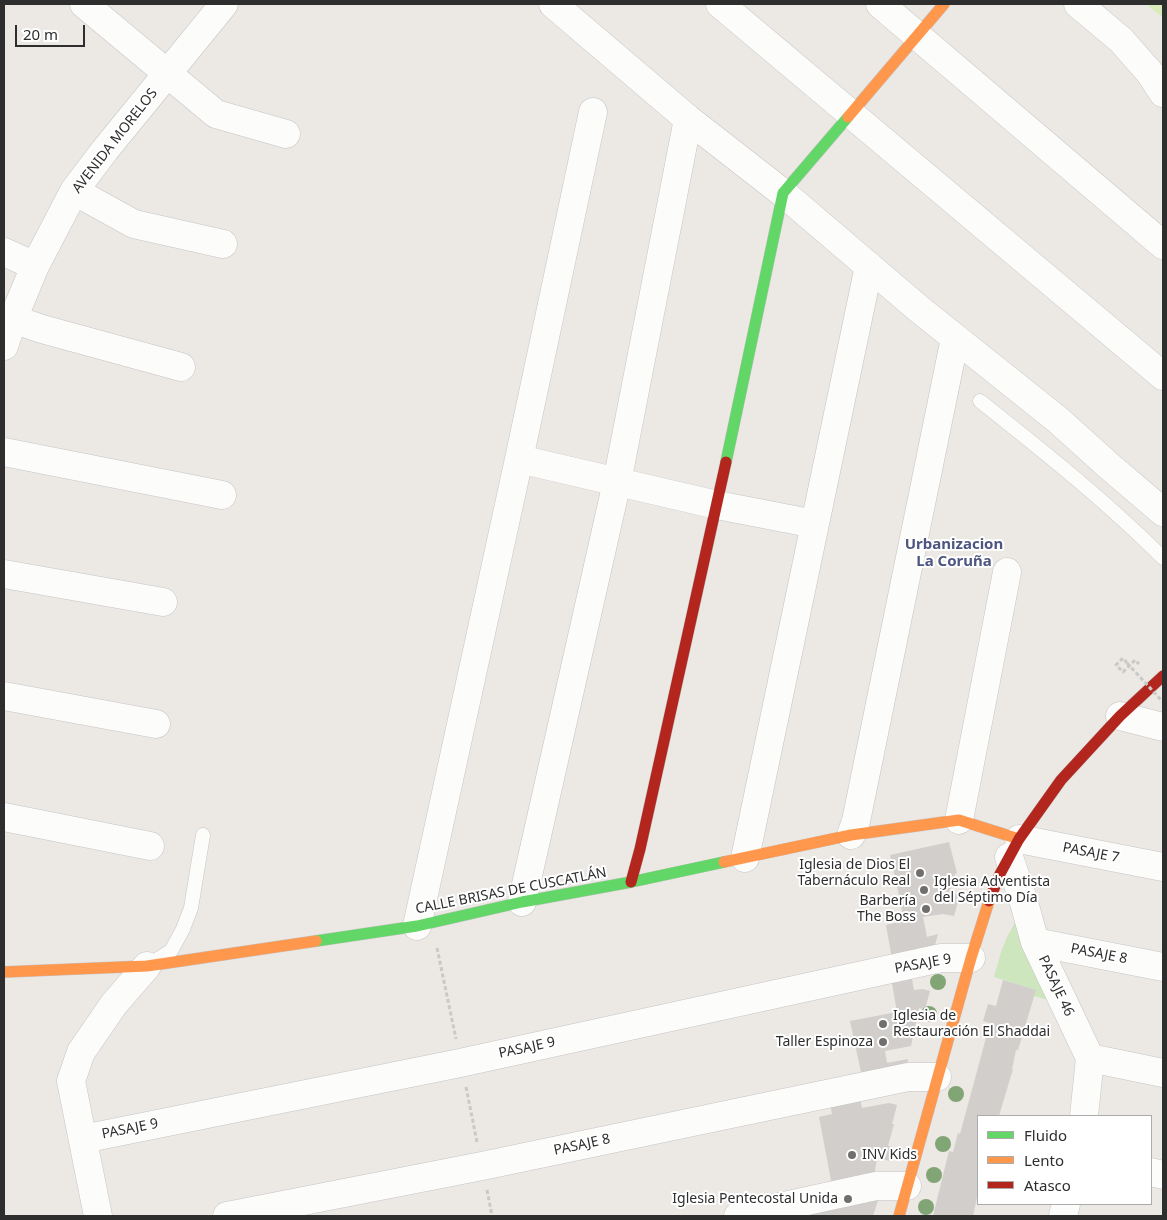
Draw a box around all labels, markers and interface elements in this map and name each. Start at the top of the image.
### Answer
scale bar [18,15,88,47]
text: 20 m [23,24,58,44]
street label: AVENIDA MORELOS [69,85,161,197]
district label: Urbanizacion La Coruña [905,536,1003,571]
street label: PASAJE 7 [1061,839,1121,867]
place label: Iglesia de Dios El Tabernáculo Real [798,857,910,890]
street label: CALLE BRISAS DE CUSCATLÁN [414,864,608,918]
marker: Iglesia de Dios El Tabernáculo Real [914,867,926,879]
place label: Iglesia Adventista del Séptimo Día [934,874,1050,906]
marker: Iglesia Adventista del Séptimo Día [918,884,930,896]
place label: Barbería The Boss [857,893,916,926]
marker: Barbería The Boss [920,903,932,915]
street label: PASAJE 8 [1069,940,1129,968]
street label: PASAJE 9 [893,951,953,977]
street label: PASAJE 46 [1035,953,1077,1019]
place label: Iglesia de Restauración El Shaddai [893,1008,1050,1040]
marker: Iglesia de Restauración El Shaddai [877,1018,889,1030]
street label: PASAJE 9 [497,1034,557,1062]
place label: Taller Espinoza [776,1034,873,1050]
marker: Taller Espinoza [877,1036,889,1048]
street label: PASAJE 9 [100,1115,160,1143]
legend [977,1115,1152,1205]
text: Fluido [1024,1125,1067,1145]
street label: PASAJE 8 [552,1131,612,1159]
place label: INV Kids [862,1147,917,1163]
marker: INV Kids [846,1149,858,1161]
text: Lento [1024,1150,1064,1170]
text: Atasco [1024,1175,1071,1195]
place label: Iglesia Pentecostal Unida [672,1191,838,1207]
marker: Iglesia Pentecostal Unida [842,1193,854,1205]

